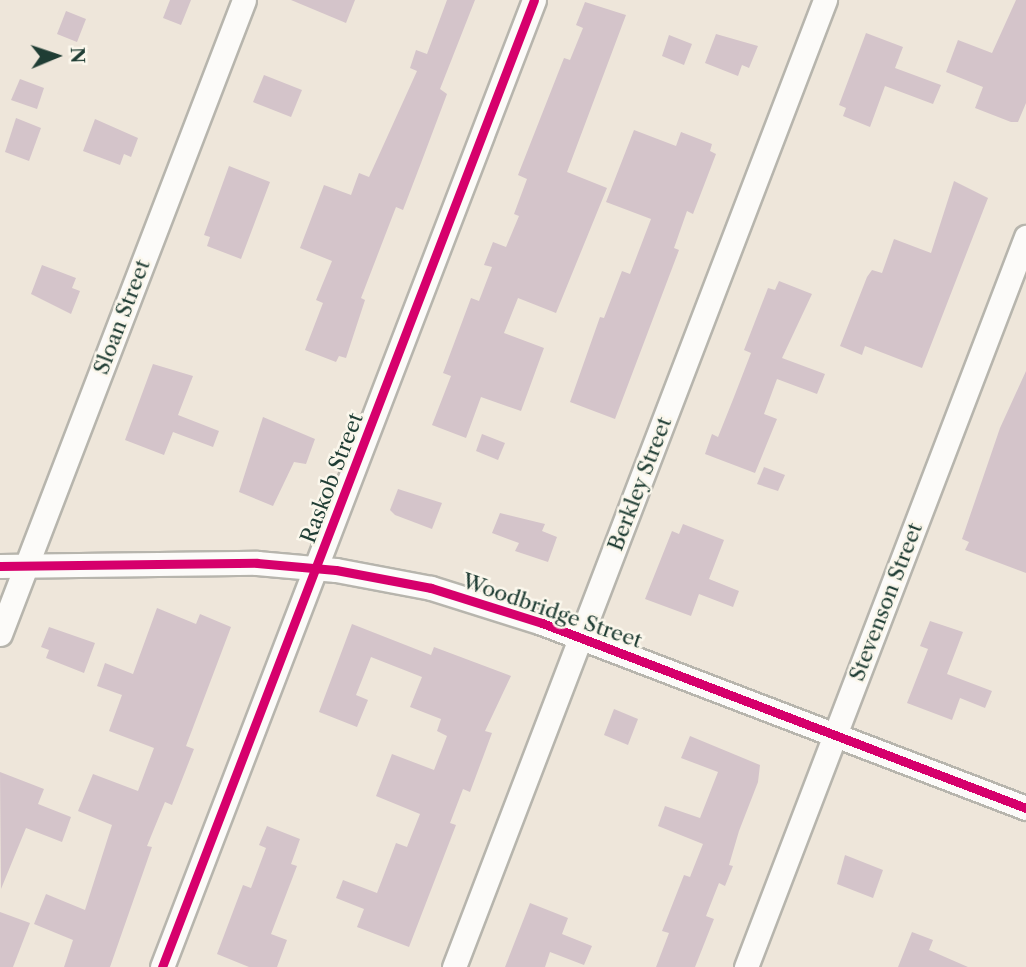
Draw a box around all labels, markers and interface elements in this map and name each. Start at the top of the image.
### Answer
north arrow [21,21,91,91]
text: N [66,47,89,64]
street label: Sloan Street [89,256,155,378]
street label: Raskob Street [296,409,368,547]
street label: Berkley Street [603,413,677,555]
street label: Stevenson Street [844,519,928,685]
street label: Woodbridge Street [459,568,645,654]

